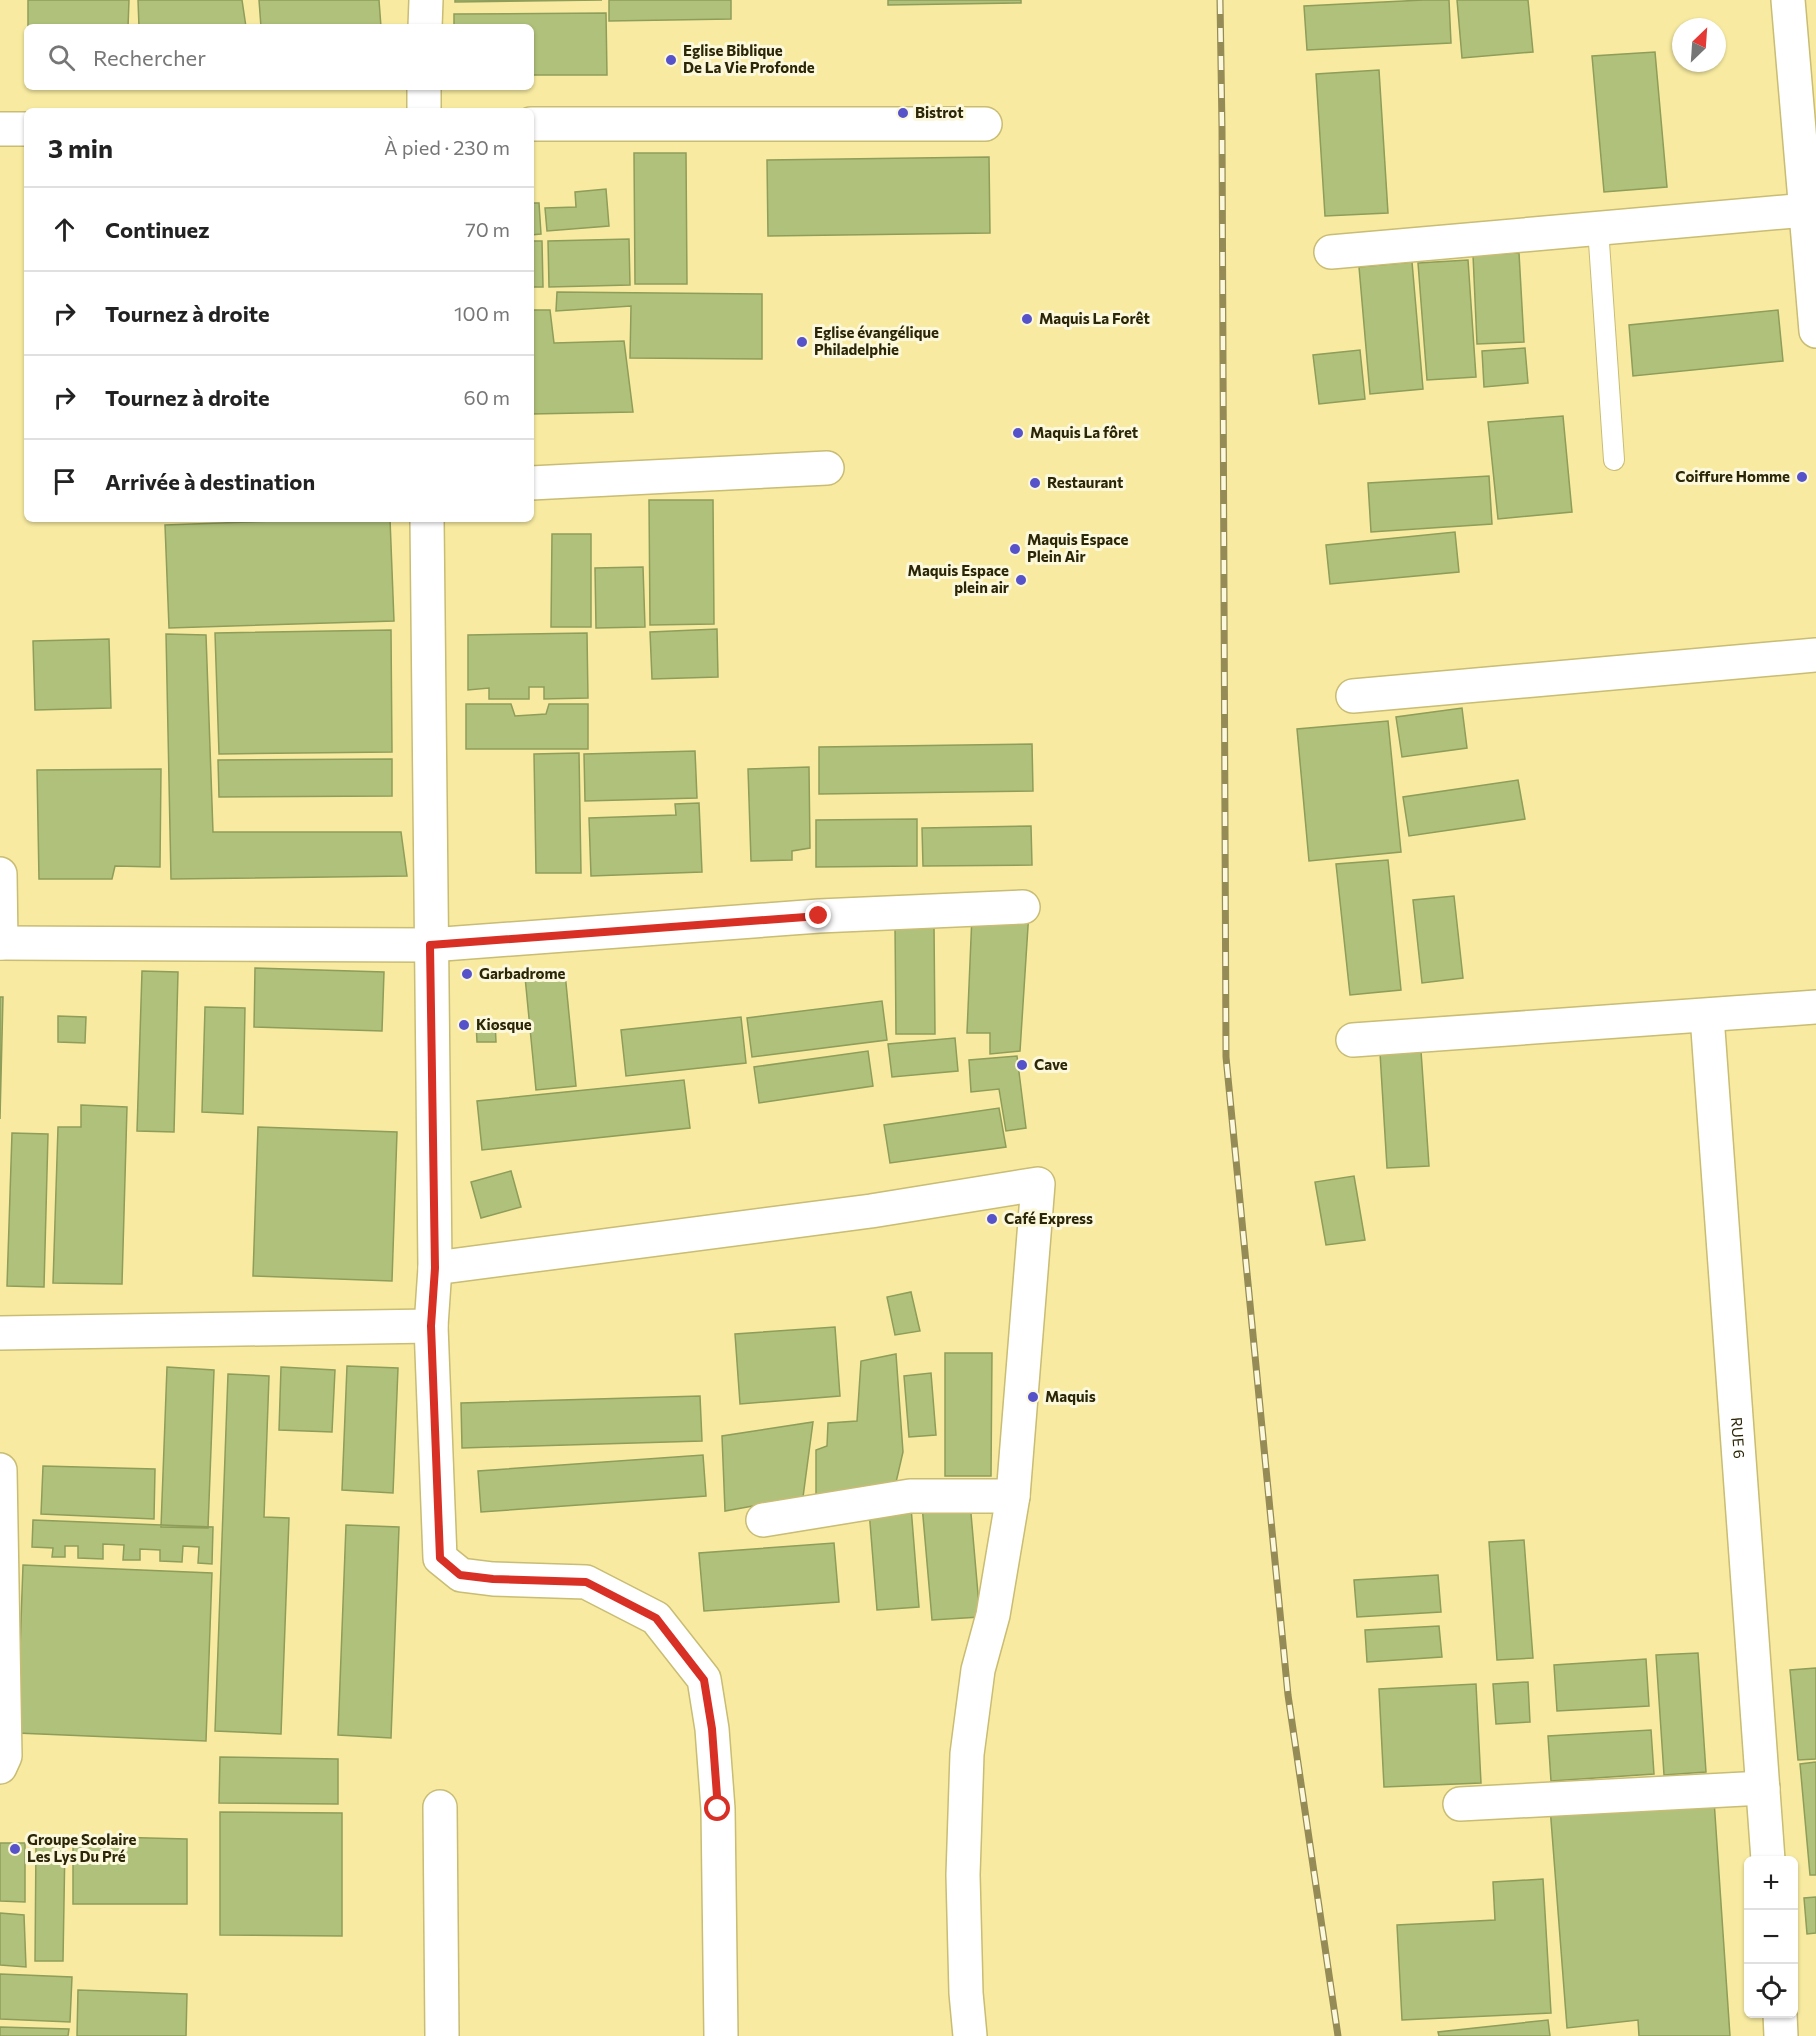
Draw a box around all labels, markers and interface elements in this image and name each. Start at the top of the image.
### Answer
north arrow [1672,18,1726,72]
search box [24,24,534,90]
icon: search [45,41,78,74]
place label: Eglise Biblique De La Vie Profonde [683,41,815,76]
text: Rechercher [93,44,206,71]
marker: Eglise Biblique De La Vie Profonde [664,53,678,67]
place label: Bistrot [915,103,964,121]
marker: Bistrot [896,106,910,120]
text: 3 min [48,132,113,163]
text: À pied · 230 m [384,135,510,159]
icon: ahead [48,213,81,246]
text: Continuez [105,216,210,243]
text: 70 m [465,217,510,241]
icon: right [48,297,81,330]
text: Tournez à droite [105,300,270,327]
text: 100 m [454,301,510,325]
place label: Maquis La Forêt [1039,309,1150,327]
marker: Maquis La Forêt [1020,312,1034,326]
place label: Eglise évangélique Philadelphie [814,323,939,358]
marker: Eglise évangélique Philadelphie [795,335,809,349]
icon: right [48,381,81,414]
text: Tournez à droite [105,384,270,411]
text: 60 m [464,385,510,409]
place label: Maquis La fôret [1030,423,1138,441]
marker: Maquis La fôret [1011,426,1025,440]
icon: arrive [48,465,81,498]
place label: Coiffure Homme [1675,467,1790,485]
text: Arrivée à destination [105,468,315,495]
marker: Coiffure Homme [1795,470,1809,484]
place label: Restaurant [1047,473,1123,491]
marker: Restaurant [1028,476,1042,490]
place label: Maquis Espace Plein Air [1027,530,1129,565]
marker: Maquis Espace Plein Air [1008,542,1022,556]
place label: Maquis Espace plein air [908,561,1009,596]
marker: Maquis Espace plein air [1014,573,1028,587]
route end [805,902,831,928]
place label: Garbadrome [479,964,566,982]
marker: Garbadrome [460,967,474,981]
place label: Kiosque [476,1015,532,1033]
marker: Kiosque [457,1018,471,1032]
place label: Cave [1034,1055,1068,1073]
marker: Cave [1015,1058,1029,1072]
place label: Café Express [1004,1209,1093,1227]
marker: Café Express [985,1212,999,1226]
place label: Maquis [1045,1387,1096,1405]
marker: Maquis [1026,1390,1040,1404]
street label: RUE 6 [1728,1416,1749,1459]
route start [704,1795,730,1821]
place label: Groupe Scolaire Les Lys Du Pré [27,1830,136,1865]
marker: Groupe Scolaire Les Lys Du Pré [8,1842,22,1856]
map controls [1744,1856,1798,2018]
button: + [1744,1856,1798,1910]
button: − [1744,1910,1798,1964]
button: locate [1744,1964,1798,2018]

